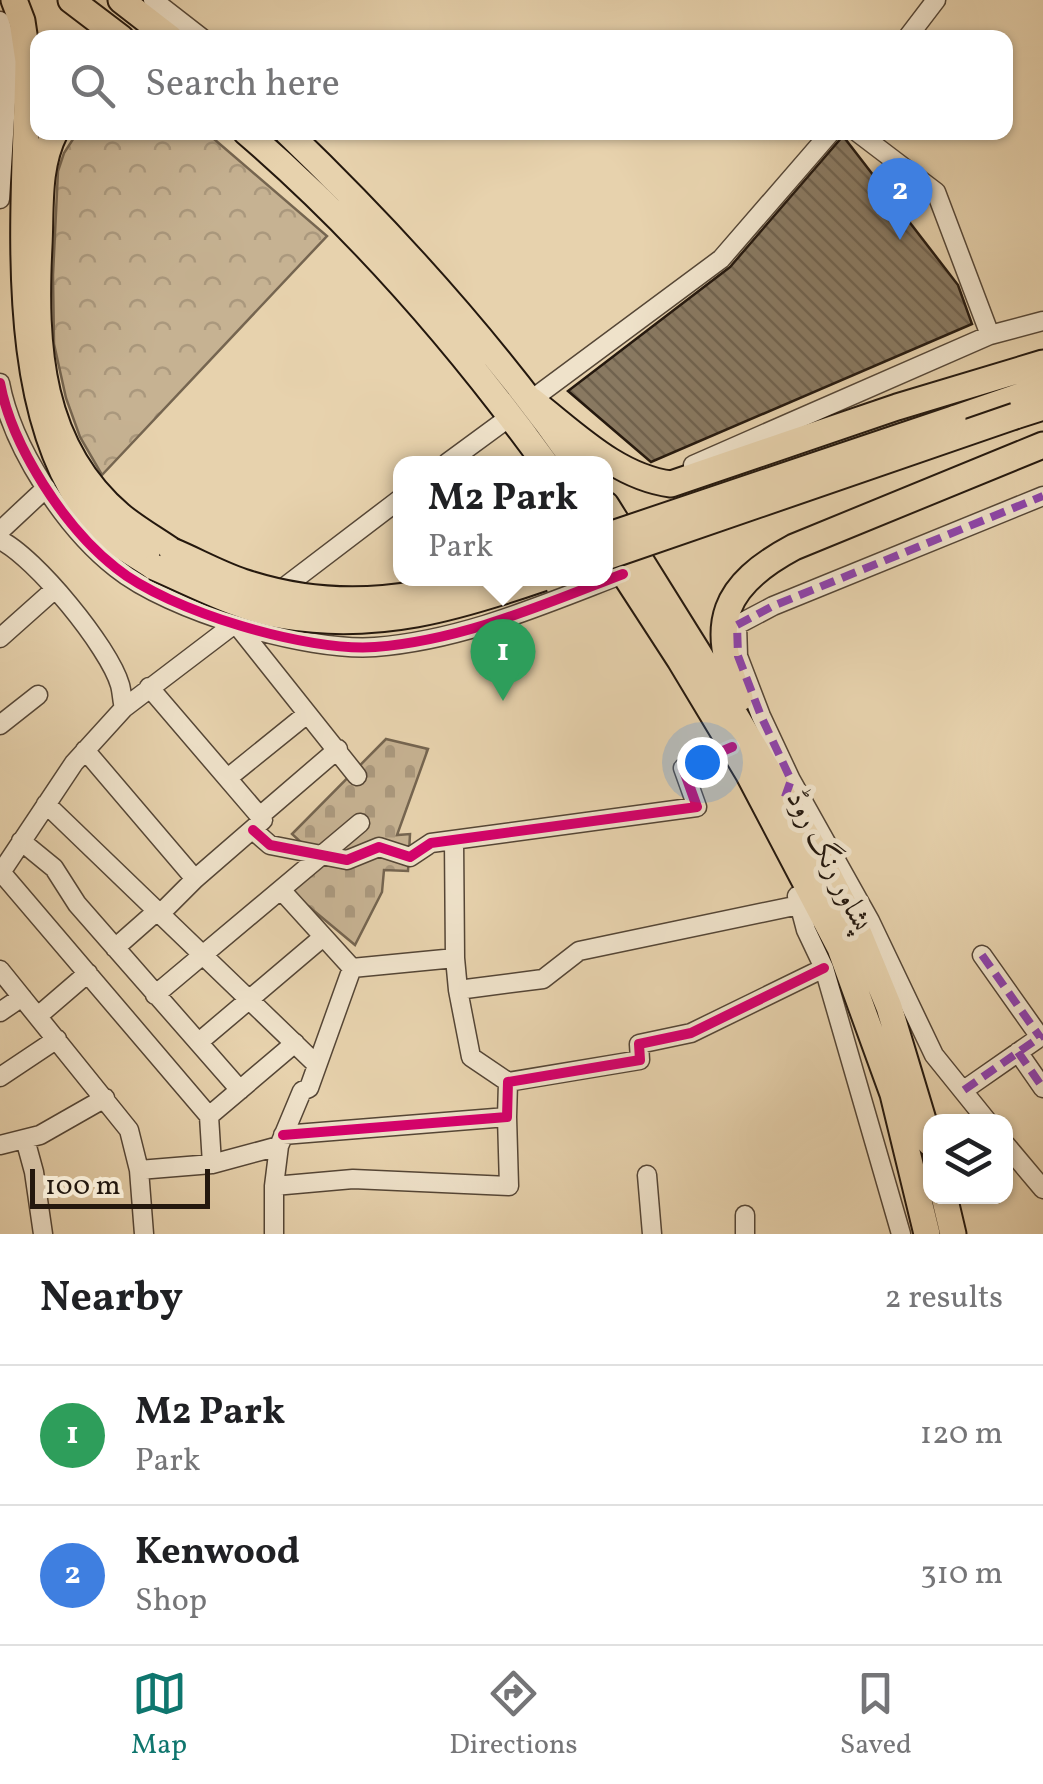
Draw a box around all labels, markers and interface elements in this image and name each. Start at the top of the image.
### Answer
search box [30,30,1013,140]
icon: search [65,58,120,113]
text: Search here [145,59,340,112]
pin: 2 [868,158,932,240]
popup [393,456,613,586]
text: M2 Park [428,473,578,526]
text: Park [428,526,493,570]
pin: 1 [470,618,536,701]
your location [677,737,728,788]
street label: پشاور رنگ روڈ [775,783,883,941]
map controls [923,1114,1013,1204]
button: layers [923,1114,1013,1204]
scale bar [30,1164,210,1208]
text: 100 m [45,1167,120,1206]
text: Nearby [40,1270,183,1329]
text: 2 results [885,1277,1003,1321]
text: M2 Park [135,1387,285,1440]
text: 1 [66,1413,79,1457]
text: 120 m [920,1413,1003,1457]
text: Park [135,1440,200,1484]
text: Kenwood [135,1527,300,1580]
text: 2 [64,1553,81,1597]
text: 310 m [920,1553,1003,1597]
text: Shop [135,1580,207,1624]
tab: Map [131,1666,187,1765]
tab: Directions [449,1666,578,1765]
tab: Saved [840,1666,912,1765]

